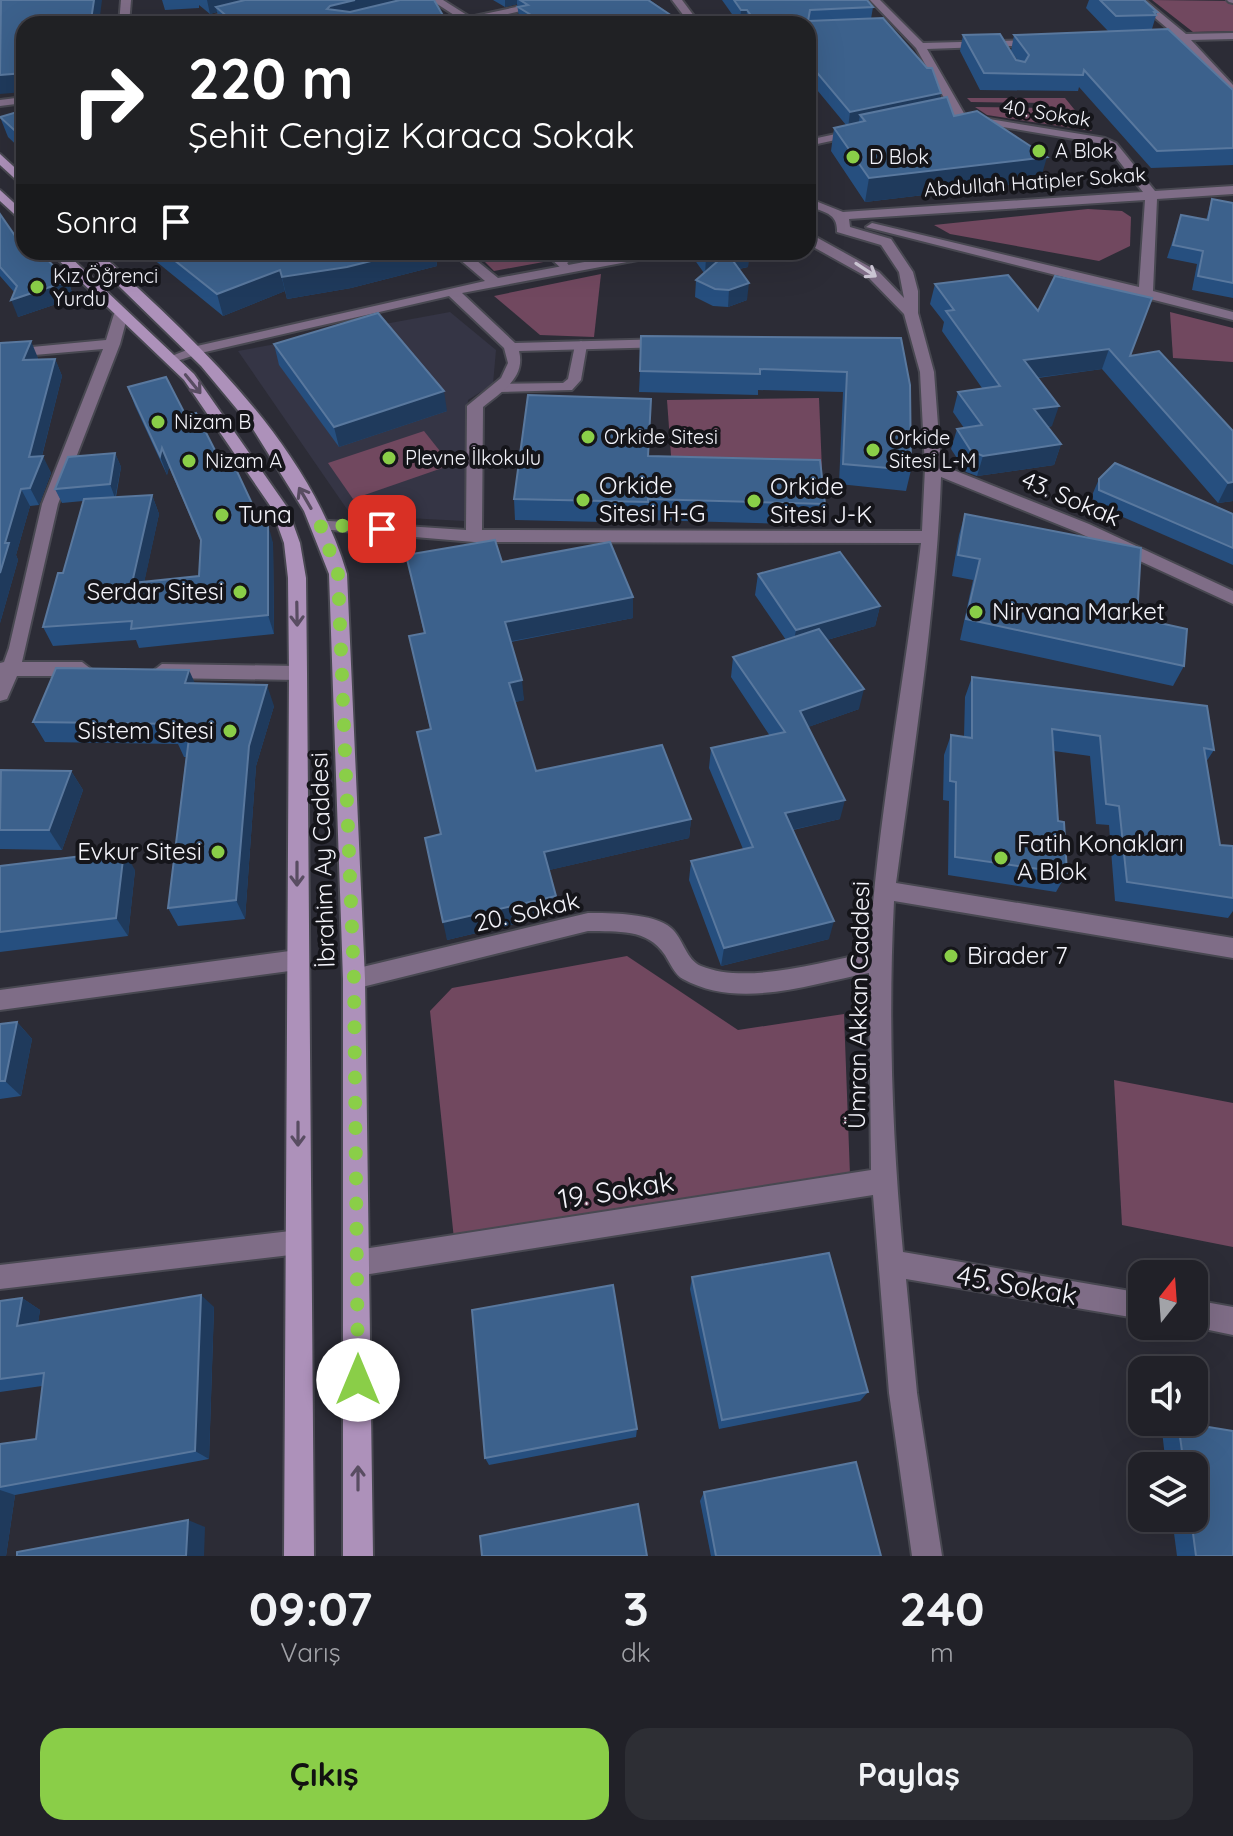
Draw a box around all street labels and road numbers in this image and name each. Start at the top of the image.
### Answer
street label: 40. Sokak [1002,93,1093,132]
street label: Abdullah Hatipler Sokak [923,161,1147,202]
street label: 43. Sokak [1018,464,1125,532]
street label: İbrahim Ay Caddesi [303,752,341,968]
street label: Ümran Akkan Caddesi [841,881,875,1129]
street label: 20. Sokak [471,884,582,938]
street label: 19. Sokak [555,1163,676,1216]
street label: 45. Sokak [954,1257,1080,1312]

